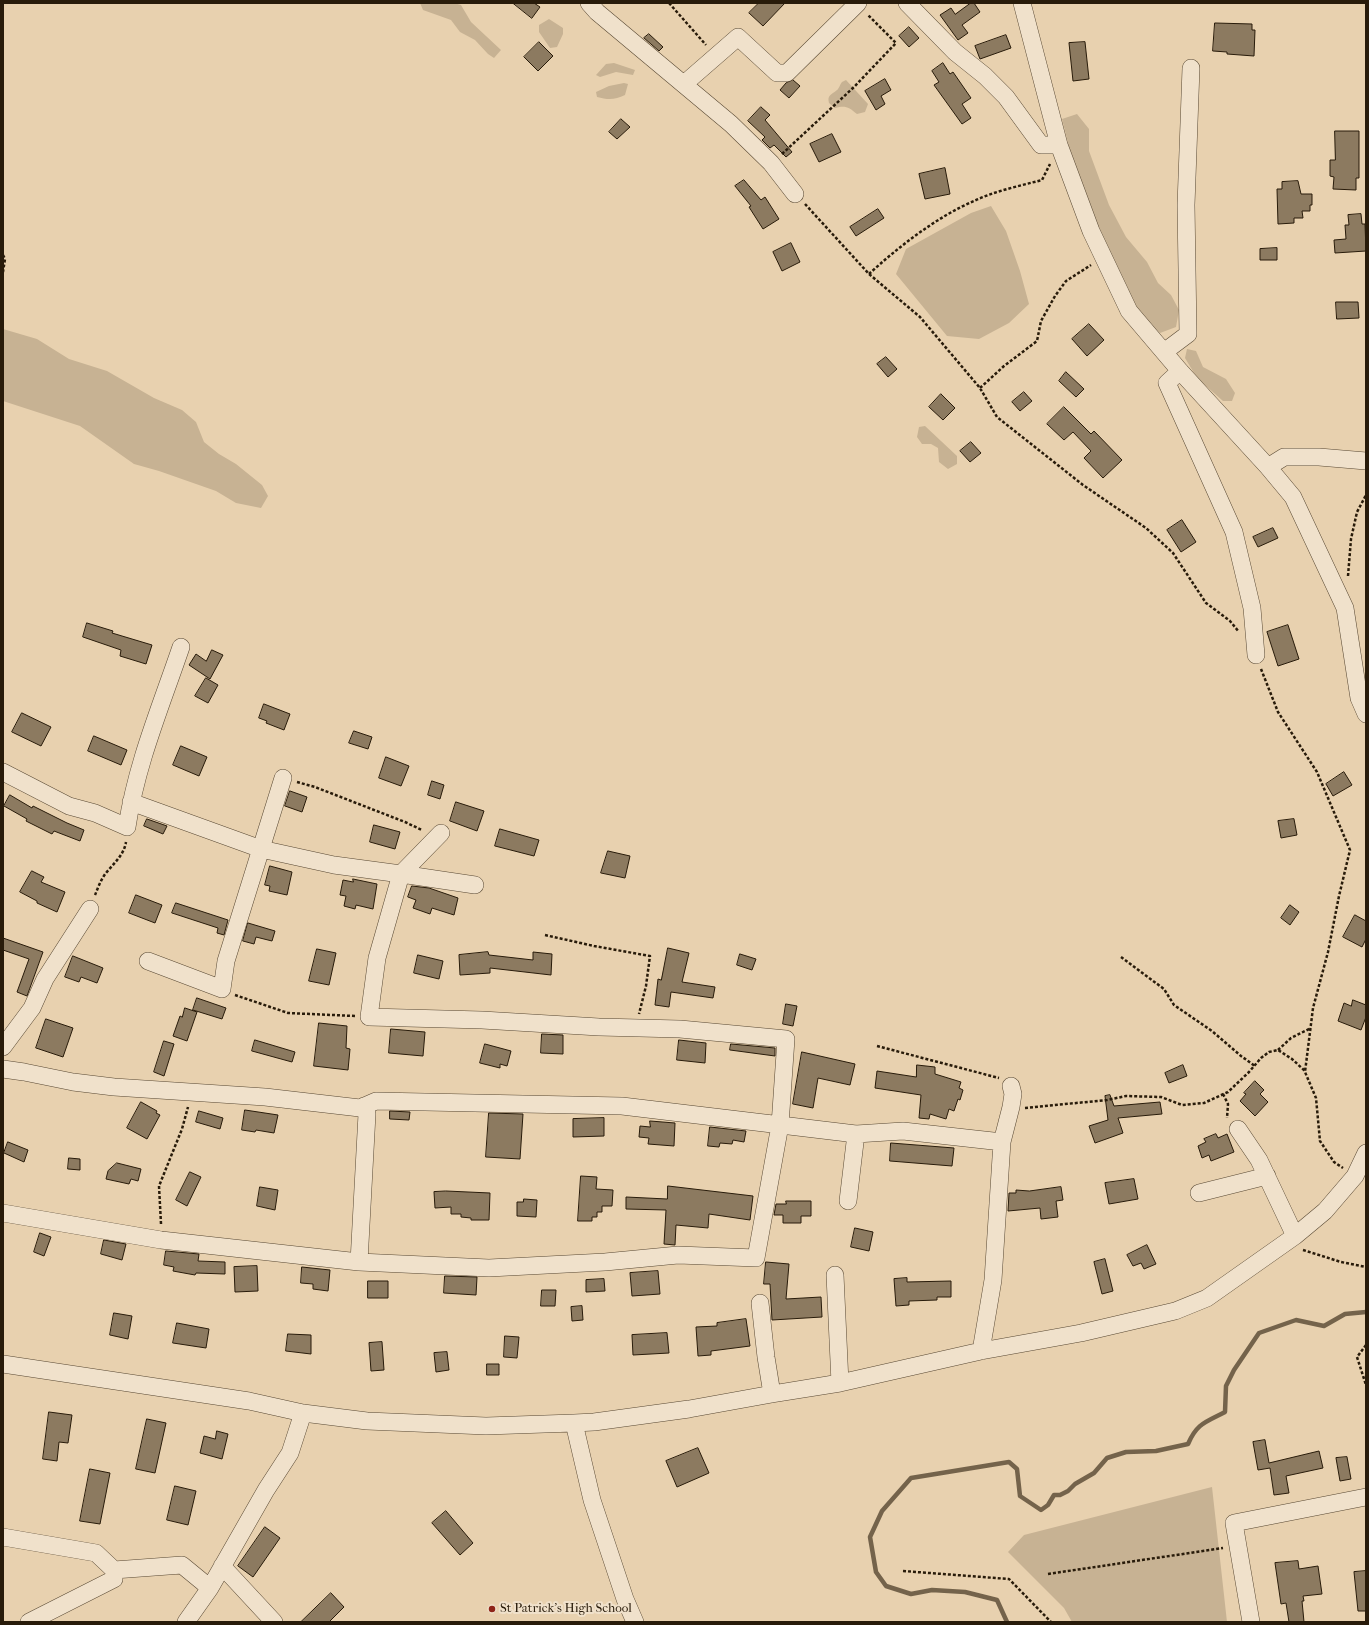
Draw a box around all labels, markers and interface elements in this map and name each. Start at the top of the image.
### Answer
place label: St Patrick's High School [500,1601,632,1617]
marker: St Patrick's High School [487,1604,497,1614]

